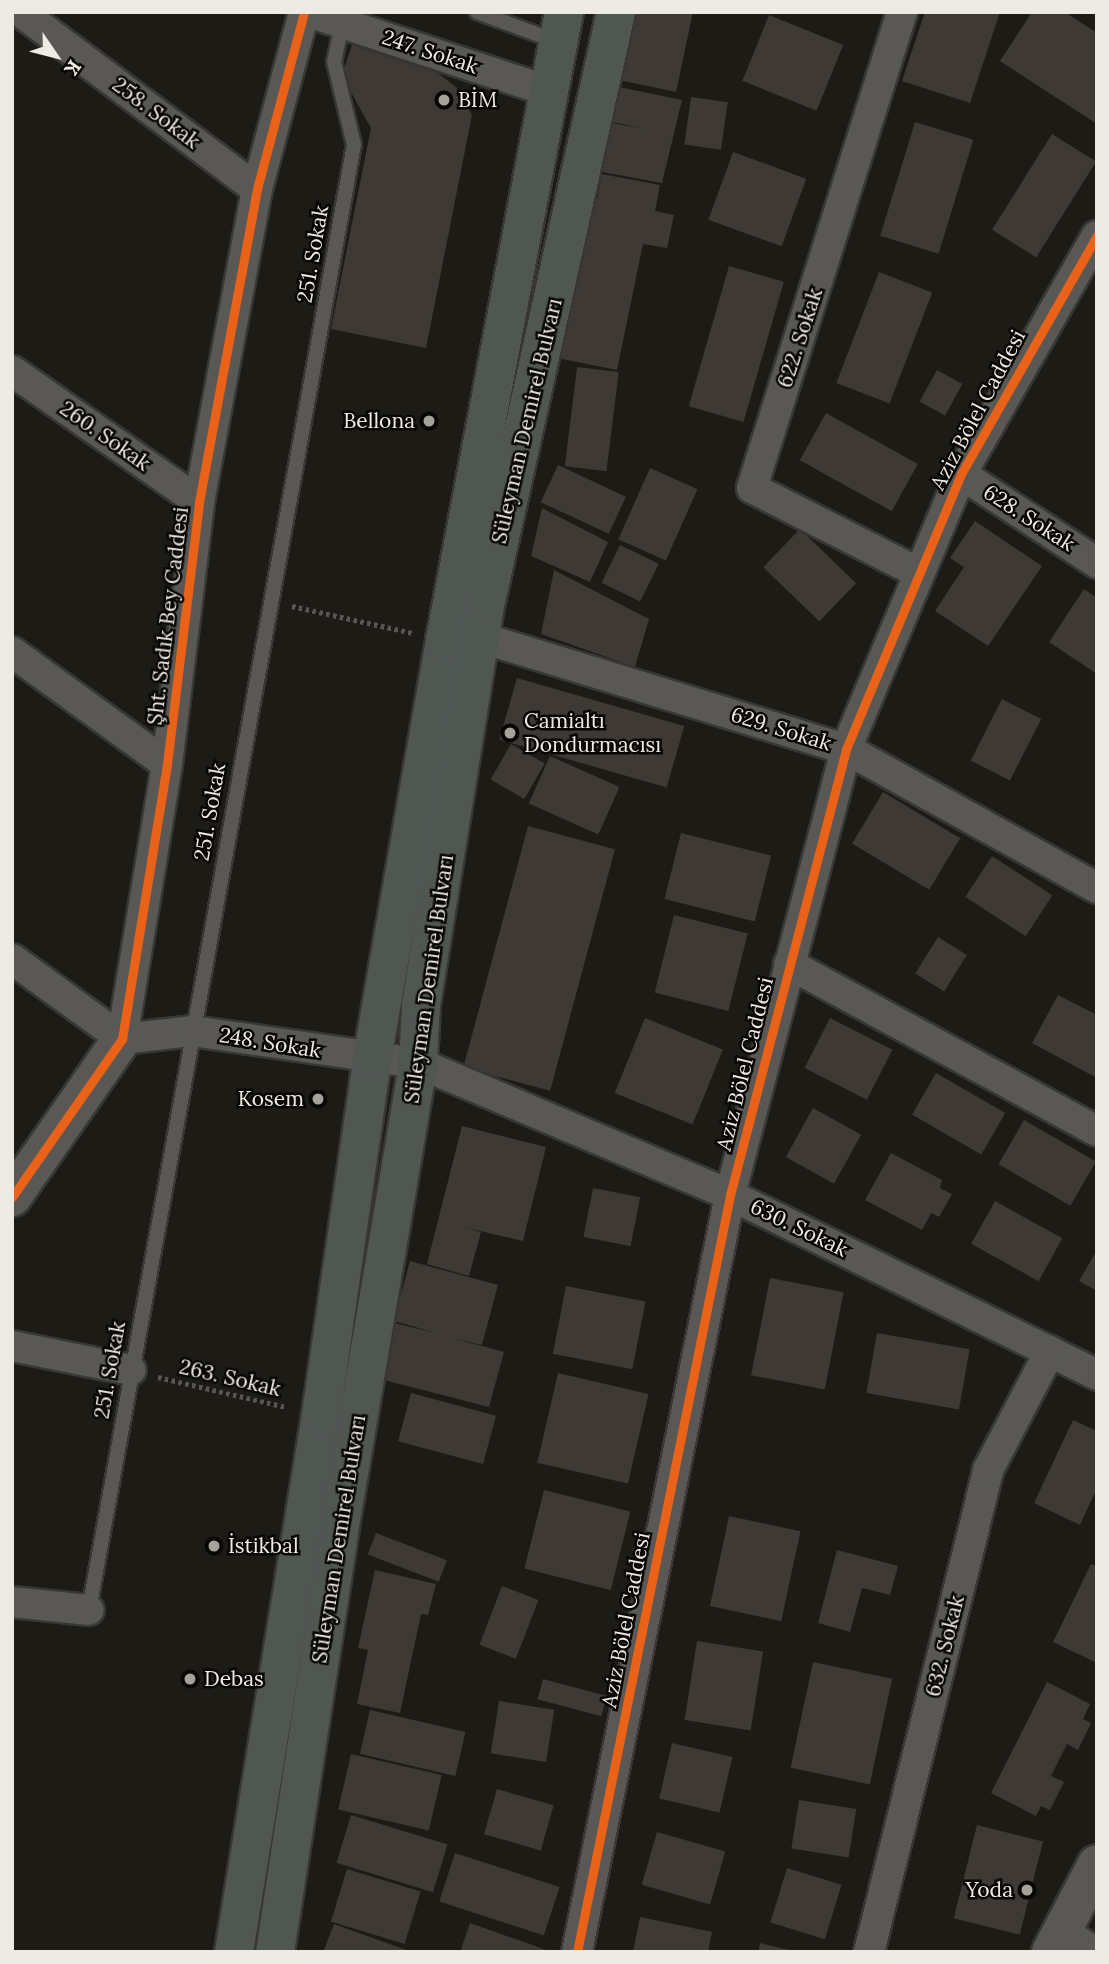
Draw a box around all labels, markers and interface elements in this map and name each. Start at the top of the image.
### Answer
north arrow [21,21,91,91]
street label: 247. Sokak [379,25,481,79]
text: K [59,56,87,80]
street label: 258. Sokak [107,72,205,154]
place label: BİM [458,87,497,113]
marker: BİM [436,92,452,108]
street label: 251. Sokak [292,203,334,305]
street label: 622. Sokak [772,285,828,391]
street label: Süleyman Demirel Bulvarı [487,296,567,546]
street label: Aziz Bölel Caddesi [925,326,1031,494]
street label: 260. Sokak [55,396,155,476]
place label: Bellona [343,408,415,434]
marker: Bellona [421,413,437,429]
street label: 628. Sokak [979,479,1079,557]
street label: Şht. Sadık Bey Caddesi [142,505,194,727]
street label: 629. Sokak [728,702,834,756]
place label: Camialtı Dondurmacısı [524,708,661,758]
marker: Camialtı Dondurmacısı [502,725,518,741]
street label: 251. Sokak [189,761,231,863]
street label: Süleyman Demirel Bulvarı [399,853,459,1105]
street label: Aziz Bölel Caddesi [711,975,779,1153]
street label: 248. Sokak [218,1023,322,1063]
place label: Kosem [238,1086,304,1112]
marker: Kosem [310,1091,326,1107]
street label: 630. Sokak [746,1194,852,1262]
street label: 251. Sokak [89,1319,131,1421]
street label: 263. Sokak [177,1354,283,1402]
street label: Süleyman Demirel Bulvarı [307,1413,371,1665]
street label: Aziz Bölel Caddesi [597,1530,655,1710]
place label: İstikbal [228,1533,299,1559]
marker: İstikbal [206,1538,222,1554]
street label: 632. Sokak [920,1593,970,1699]
place label: Debas [204,1666,264,1692]
marker: Debas [182,1671,198,1687]
place label: Yoda [965,1877,1013,1903]
marker: Yoda [1019,1882,1035,1898]

